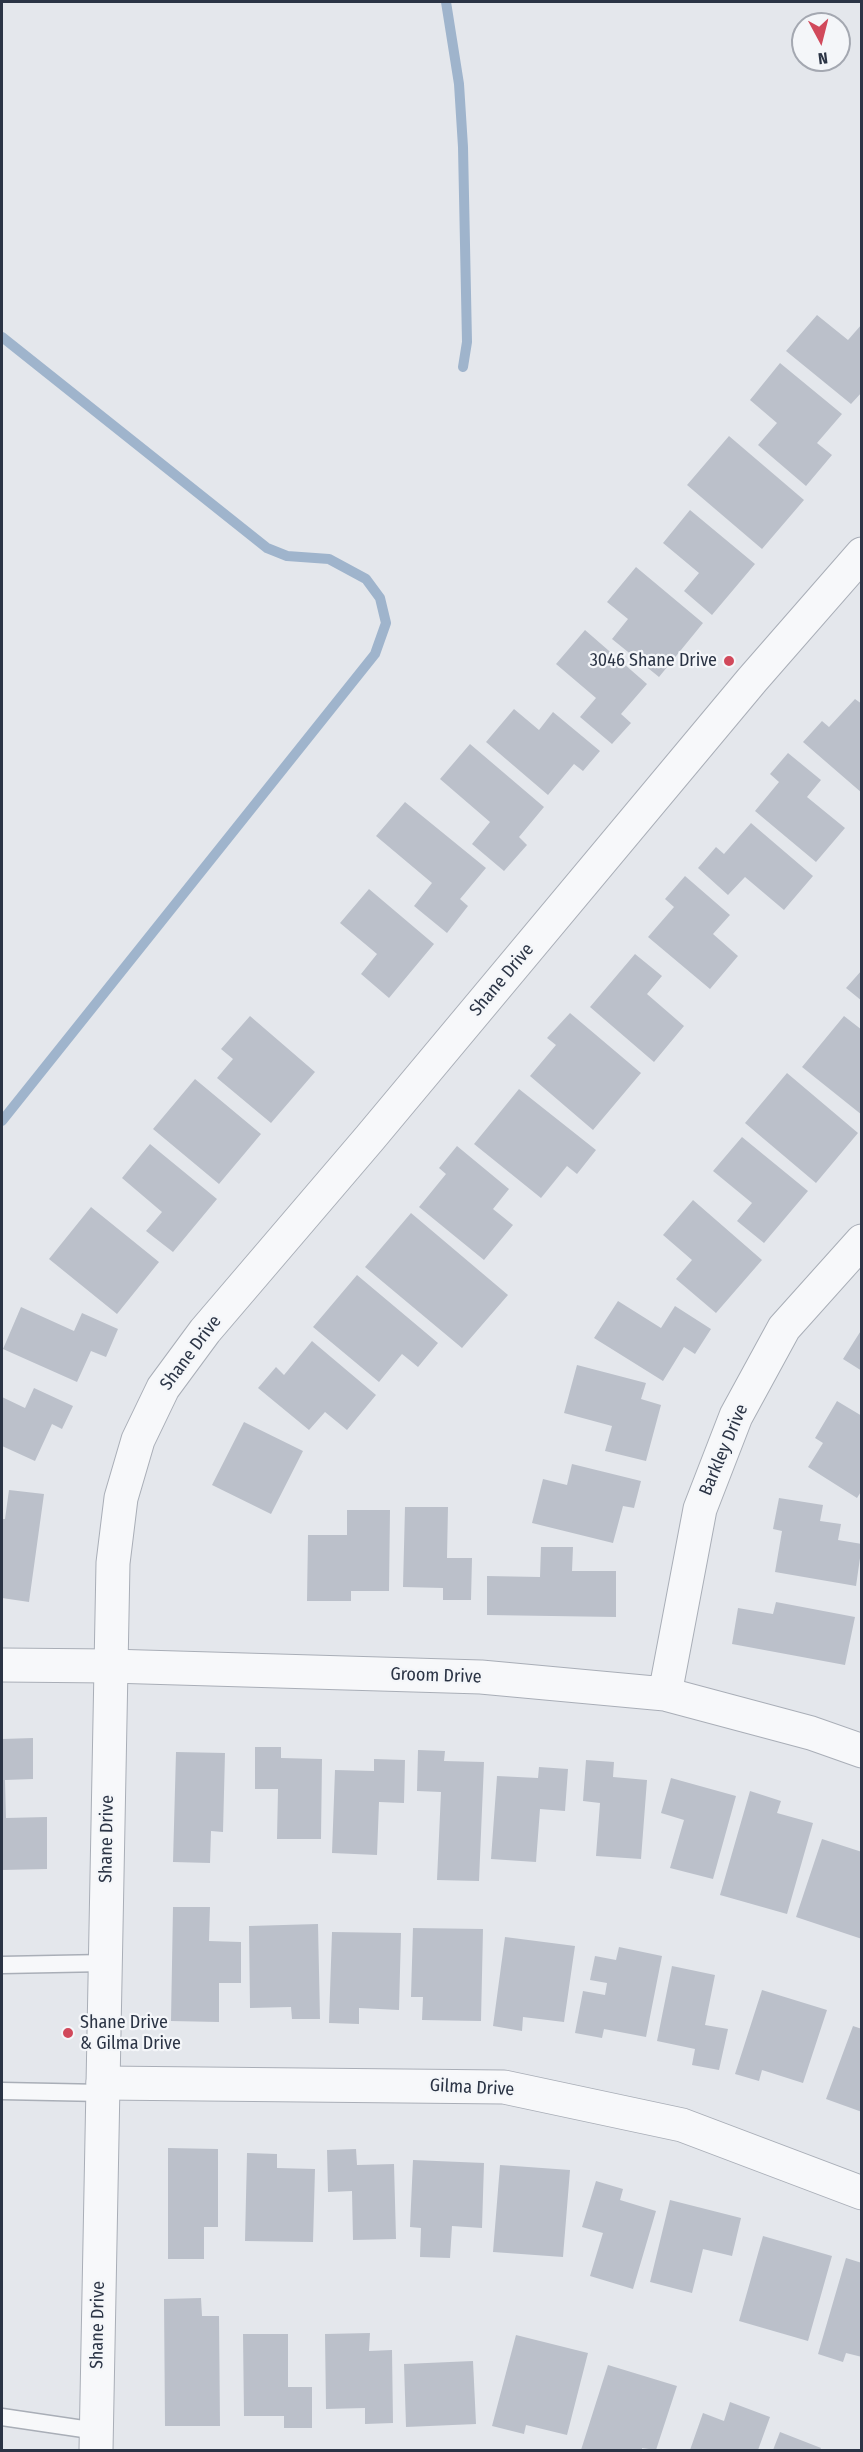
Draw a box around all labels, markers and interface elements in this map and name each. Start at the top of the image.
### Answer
north arrow [791,12,851,72]
text: N [817,48,829,68]
place label: 3046 Shane Drive [590,650,717,672]
marker: 3046 Shane Drive [722,654,736,668]
street label: Shane Drive [465,939,539,1021]
street label: Shane Drive [156,1311,226,1395]
street label: Barkley Drive [695,1401,753,1499]
street label: Groom Drive [390,1664,482,1688]
street label: Shane Drive [95,1795,119,1883]
place label: Shane Drive & Gilma Drive [80,2012,181,2054]
marker: Shane Drive & Gilma Drive [61,2026,75,2040]
street label: Gilma Drive [429,2075,515,2101]
street label: Shane Drive [86,2281,110,2369]

